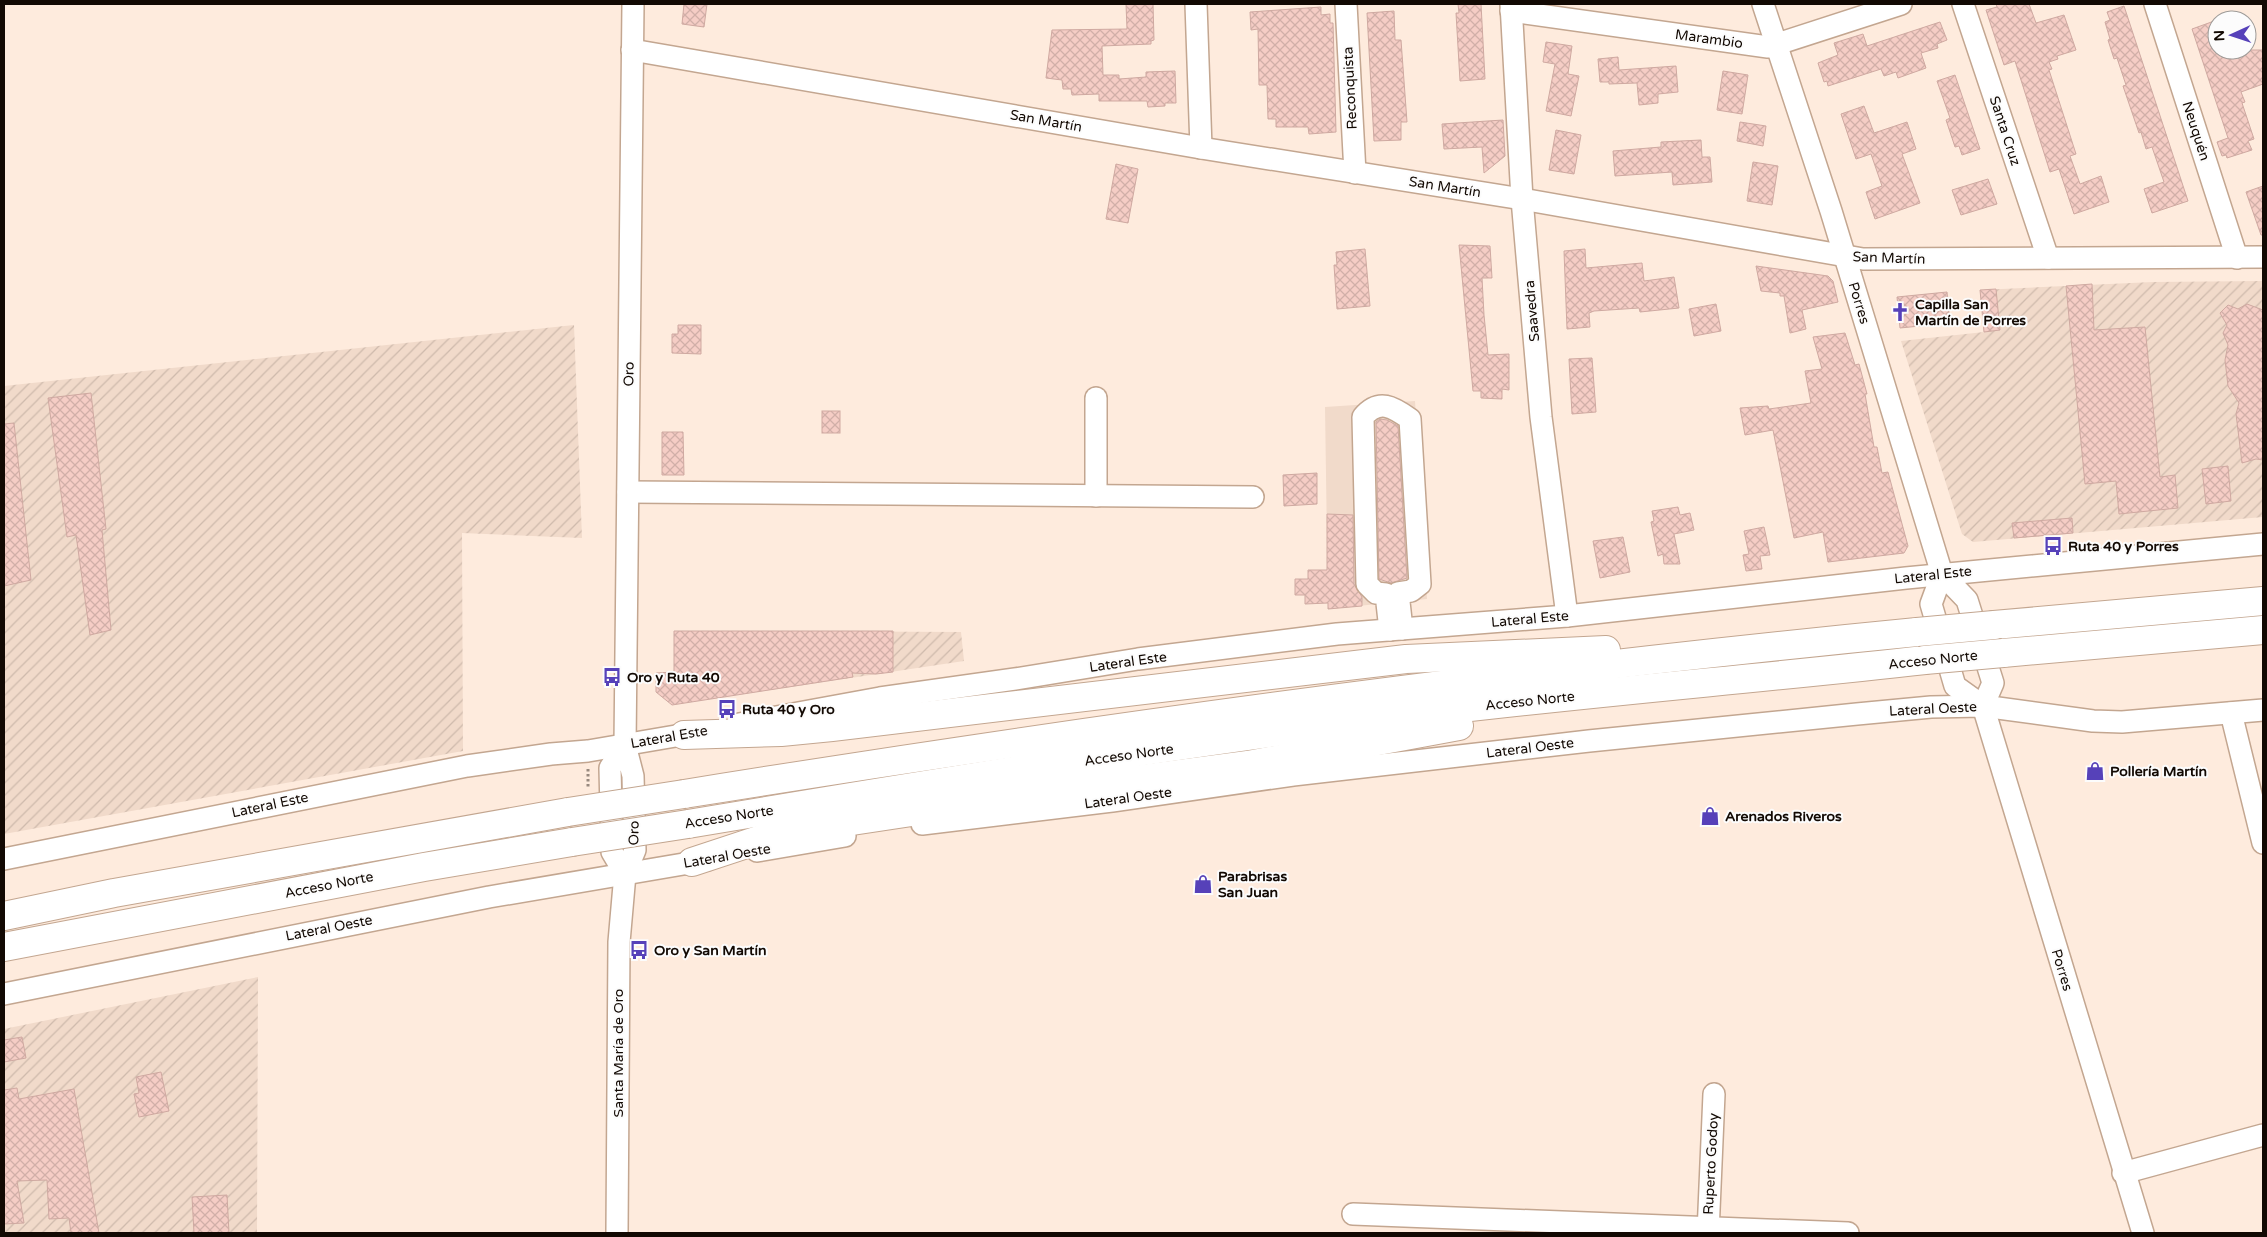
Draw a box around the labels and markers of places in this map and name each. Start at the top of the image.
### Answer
place label: Capilla San Martín de Porres [1915,296,2026,329]
church icon: Capilla San Martín de Porres [1889,301,1911,323]
bus stop icon: Ruta 40 y Porres [2042,535,2064,557]
place label: Ruta 40 y Porres [2068,538,2179,555]
bus stop icon: Oro y Ruta 40 [601,666,623,688]
place label: Oro y Ruta 40 [627,669,720,686]
bus stop icon: Ruta 40 y Oro [716,698,738,720]
place label: Ruta 40 y Oro [742,701,835,718]
shop icon: Pollería Martín [2084,760,2106,782]
place label: Pollería Martín [2110,763,2207,780]
shop icon: Arenados Riveros [1699,805,1721,827]
place label: Arenados Riveros [1725,808,1842,825]
place label: Parabrisas San Juan [1218,868,1287,901]
shop icon: Parabrisas San Juan [1192,873,1214,895]
bus stop icon: Oro y San Martín [628,939,650,961]
place label: Oro y San Martín [654,942,766,959]

